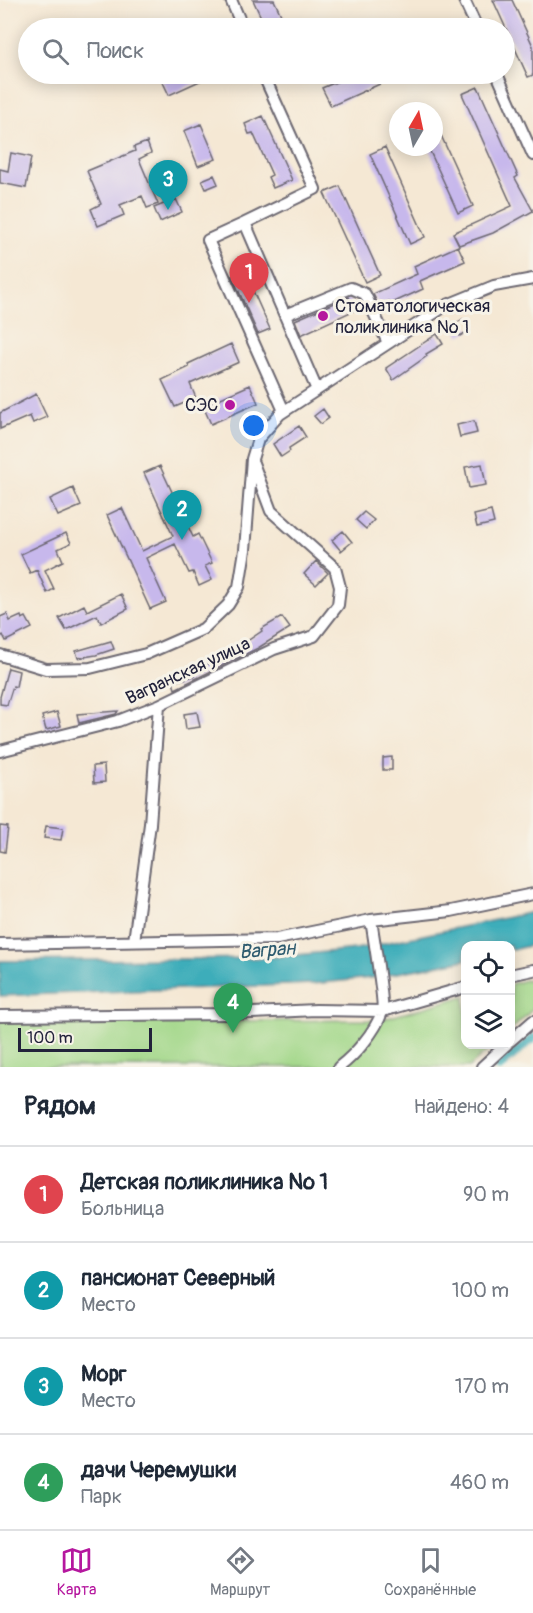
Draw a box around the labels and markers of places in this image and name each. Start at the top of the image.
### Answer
pin: 3 [148,160,188,210]
pin: 1 [230,254,268,303]
place label: Стоматологическая поликлиника № 1 [335,295,490,339]
marker: Стоматологическая поликлиника № 1 [316,309,330,323]
place label: СЭС [185,394,218,417]
marker: СЭС [223,398,237,412]
pin: 2 [162,490,201,540]
pin: 4 [214,984,252,1033]

